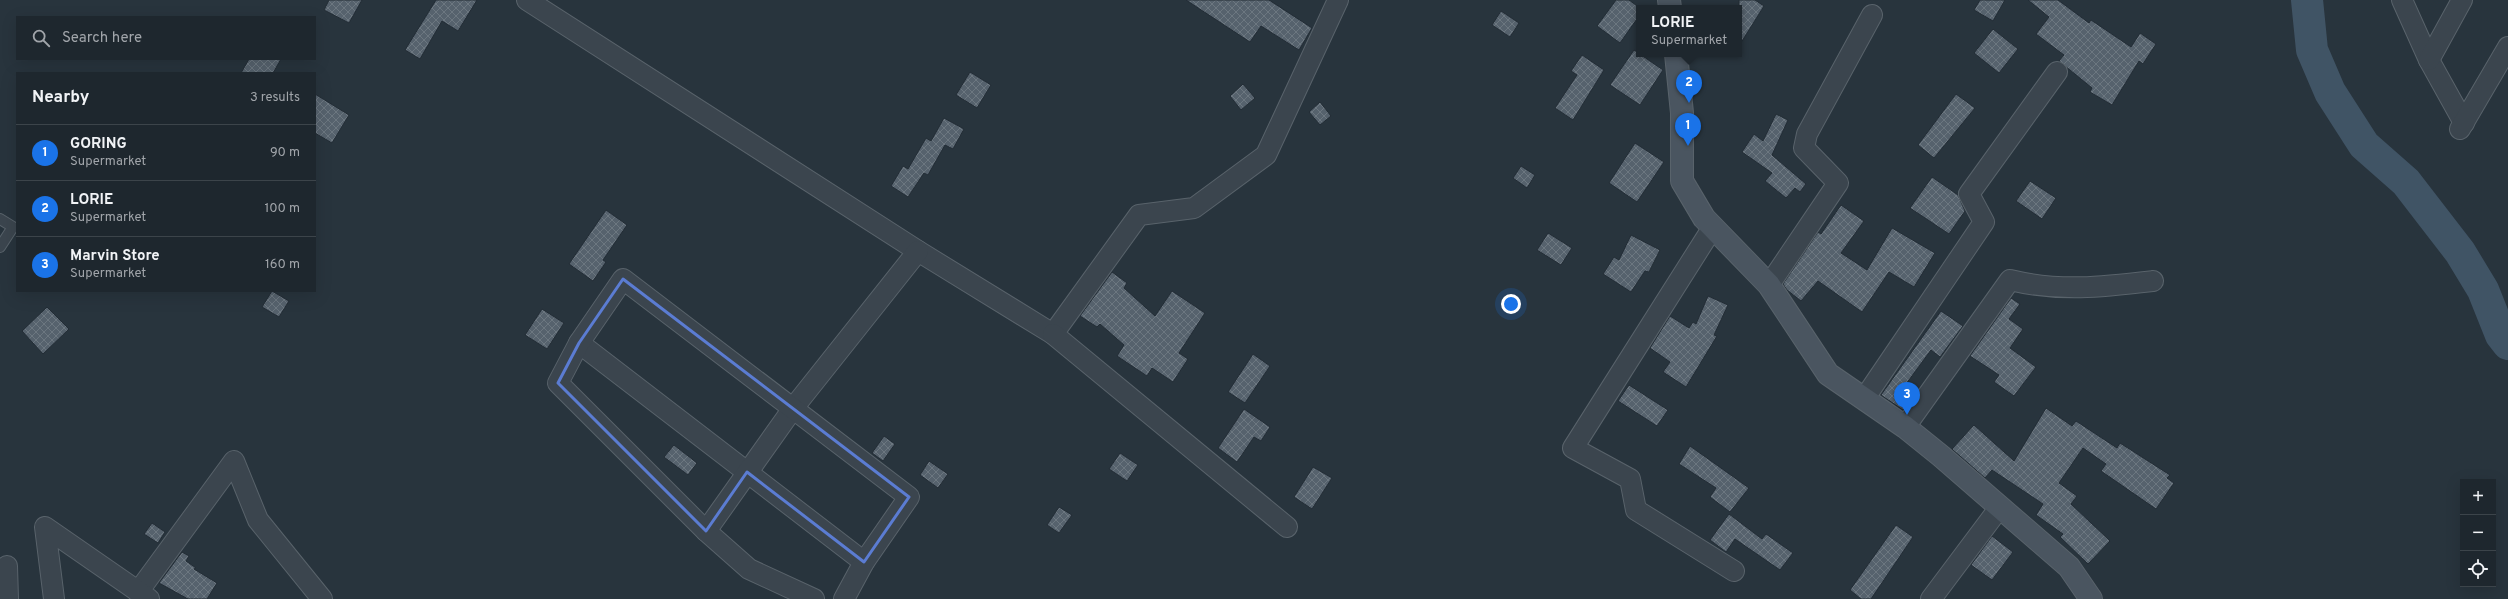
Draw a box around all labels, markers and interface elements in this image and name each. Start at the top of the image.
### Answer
popup [1636,5,1742,57]
text: LORIE [1651,14,1694,33]
search box [16,16,316,60]
icon: search [30,27,52,49]
text: Search here [62,29,142,48]
text: Supermarket [1651,33,1727,49]
pin: 2 [1676,70,1702,103]
text: Nearby [32,87,89,109]
text: 3 results [250,90,300,106]
pin: 1 [1675,113,1701,146]
text: GORING [70,135,127,154]
text: 1 [42,145,48,161]
text: 90 m [270,145,300,161]
text: Supermarket [70,154,146,170]
text: LORIE [70,191,113,210]
text: 2 [41,201,49,217]
text: 100 m [264,201,300,217]
text: Supermarket [70,210,146,226]
text: Marvin Store [70,247,160,266]
text: 3 [41,257,49,273]
text: 160 m [265,257,300,273]
text: Supermarket [70,266,146,282]
your location [1501,294,1521,314]
pin: 3 [1894,382,1920,415]
map controls [2460,479,2496,587]
button: + [2460,479,2496,515]
button: − [2460,515,2496,551]
button: locate [2460,551,2496,587]

